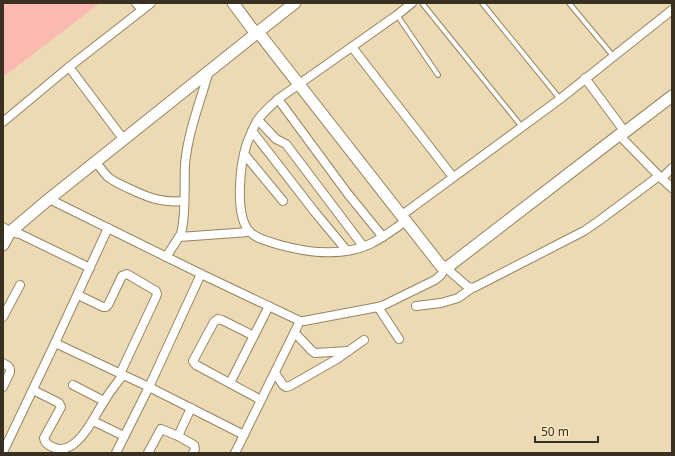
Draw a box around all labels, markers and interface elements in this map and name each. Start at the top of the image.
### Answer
scale bar [535,418,598,444]
text: 50 m [541,423,569,440]

